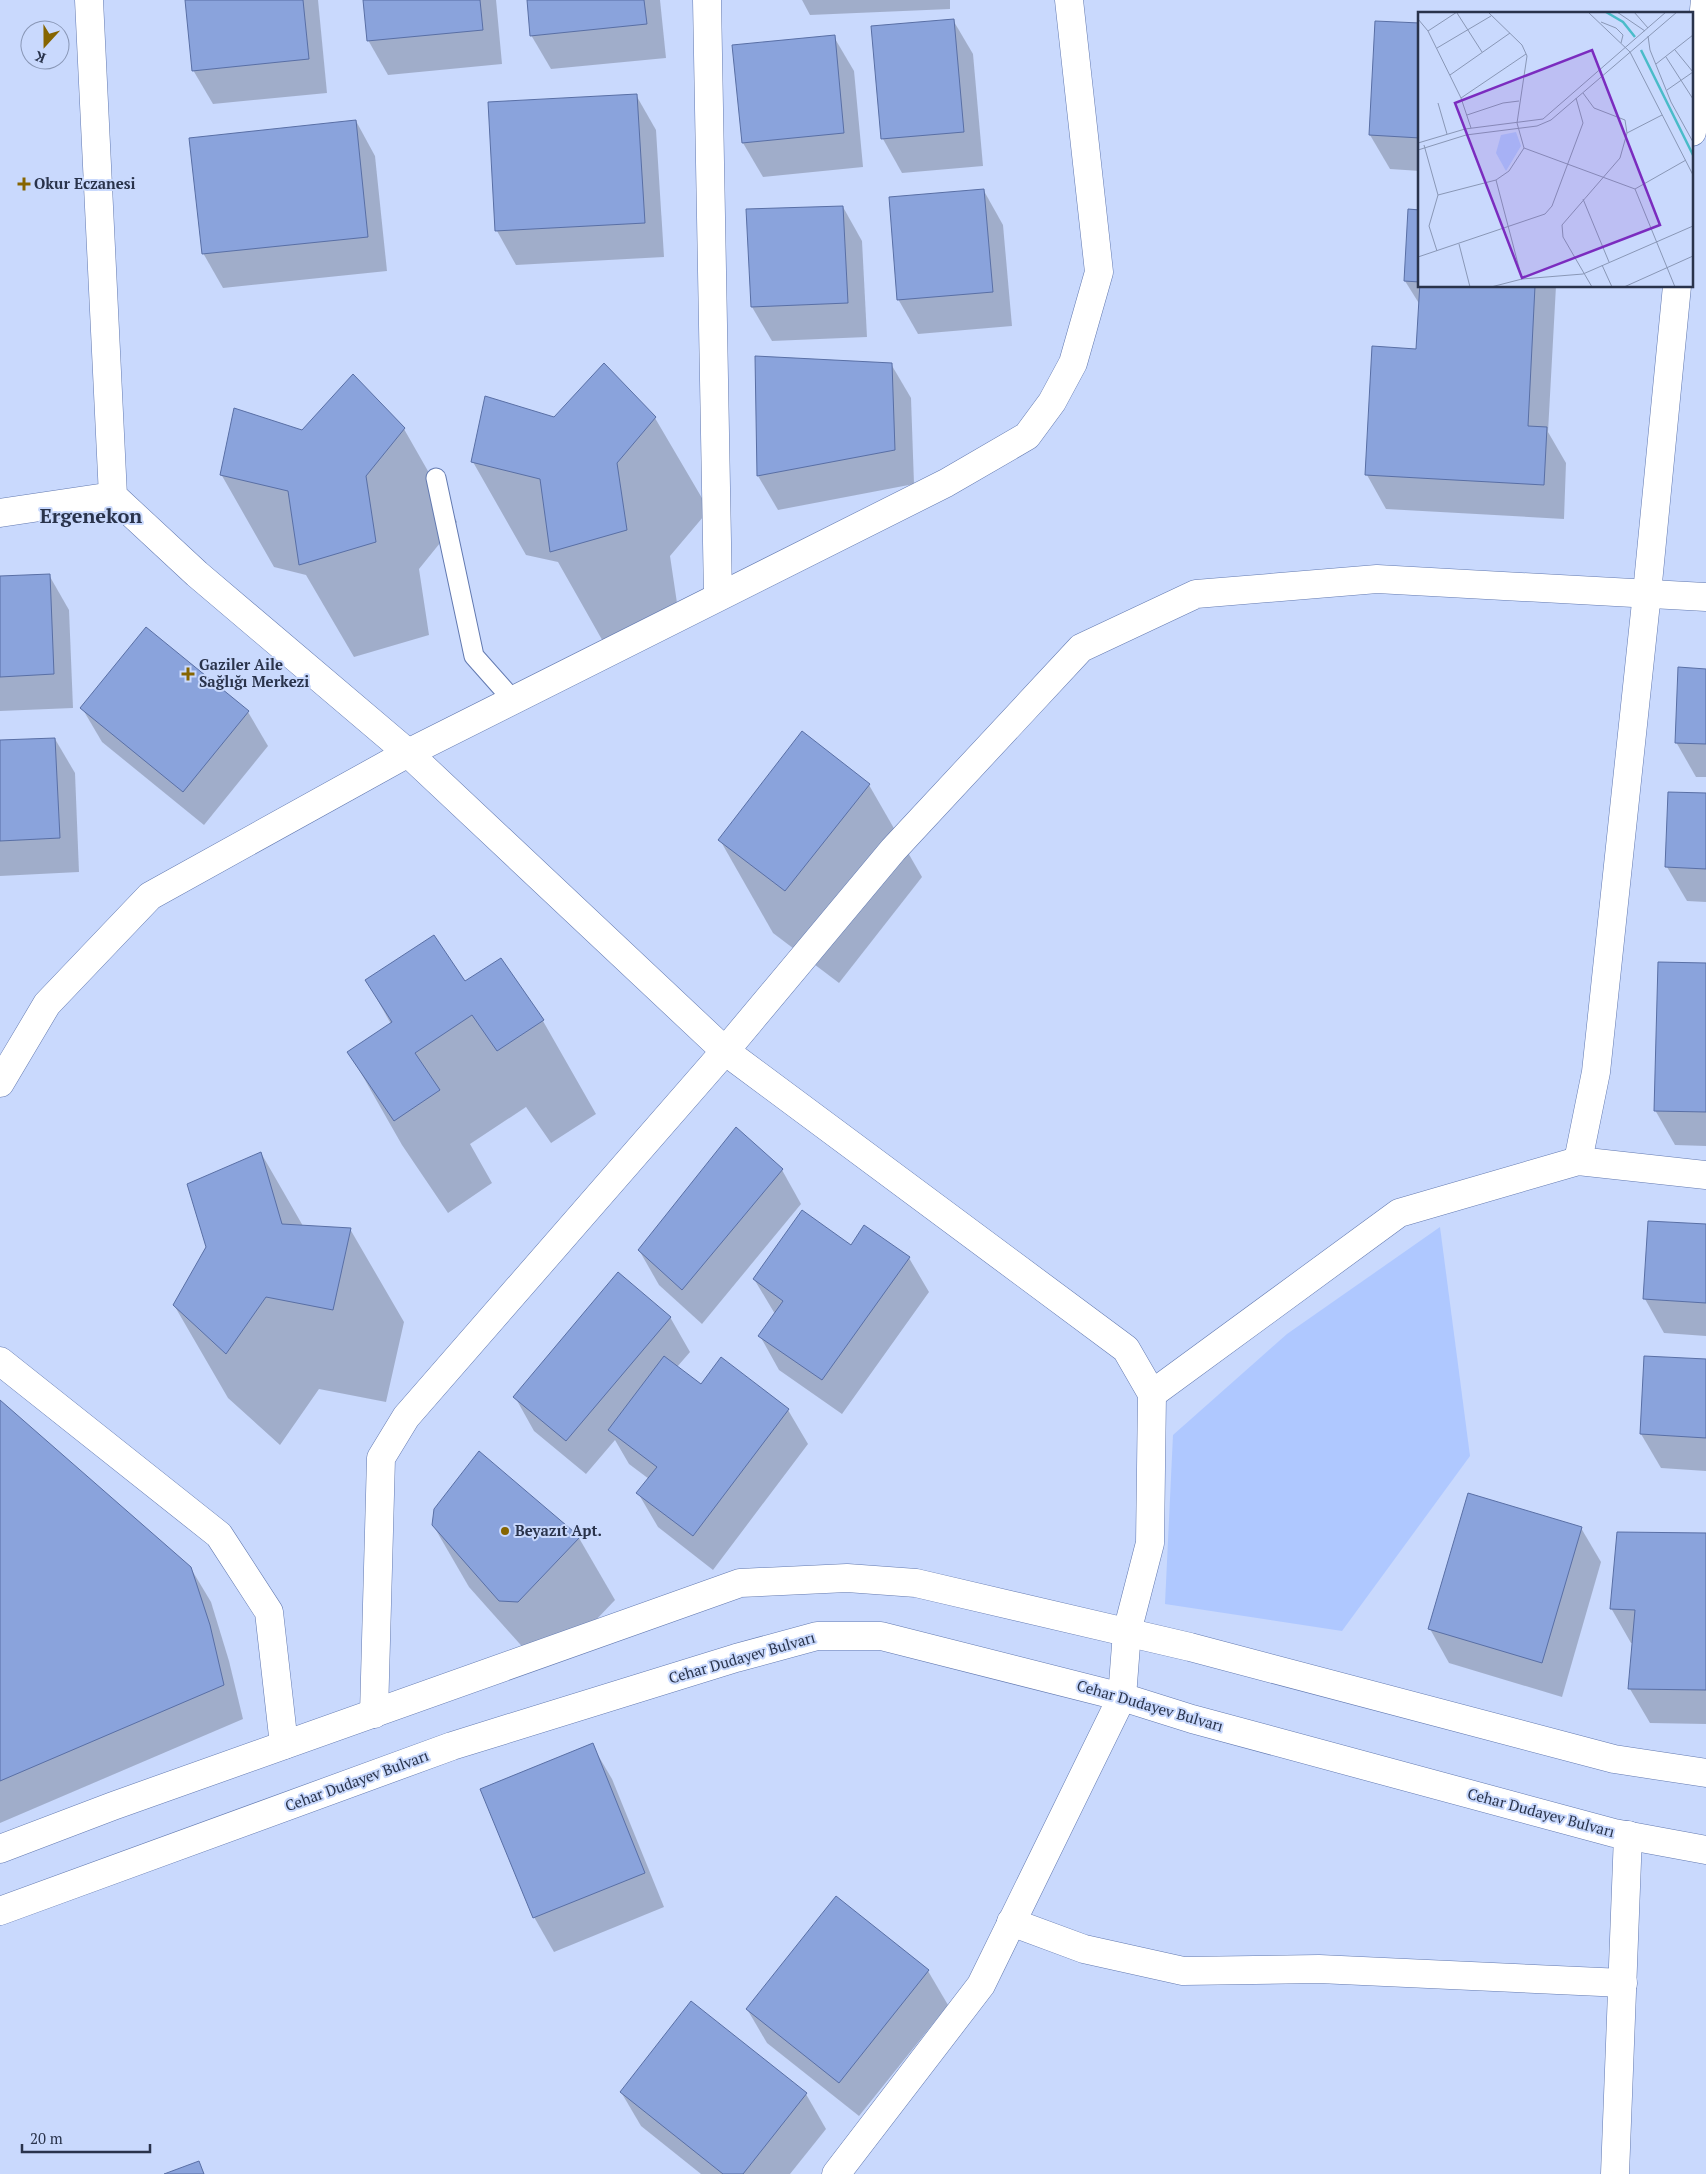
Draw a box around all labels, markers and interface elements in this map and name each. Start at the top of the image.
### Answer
inset map [1418,12,1694,288]
north arrow [20,20,70,70]
text: K [32,47,48,68]
place label: Okur Eczanesi [34,173,136,193]
marker: Okur Eczanesi [18,178,30,190]
district label: Ergenekon [40,502,142,529]
place label: Gaziler Aile Sağlığı Merkezi [199,654,309,691]
marker: Gaziler Aile Sağlığı Merkezi [181,667,195,681]
place label: Beyazıt Apt. [515,1520,602,1540]
marker: Beyazıt Apt. [499,1525,511,1537]
street label: Cehar Dudayev Bulvarı [666,1627,817,1688]
street label: Cehar Dudayev Bulvarı [1075,1675,1226,1736]
street label: Cehar Dudayev Bulvarı [282,1745,431,1815]
street label: Cehar Dudayev Bulvarı [1466,1783,1617,1841]
scale bar [22,2122,150,2154]
text: 20 m [30,2128,63,2148]

